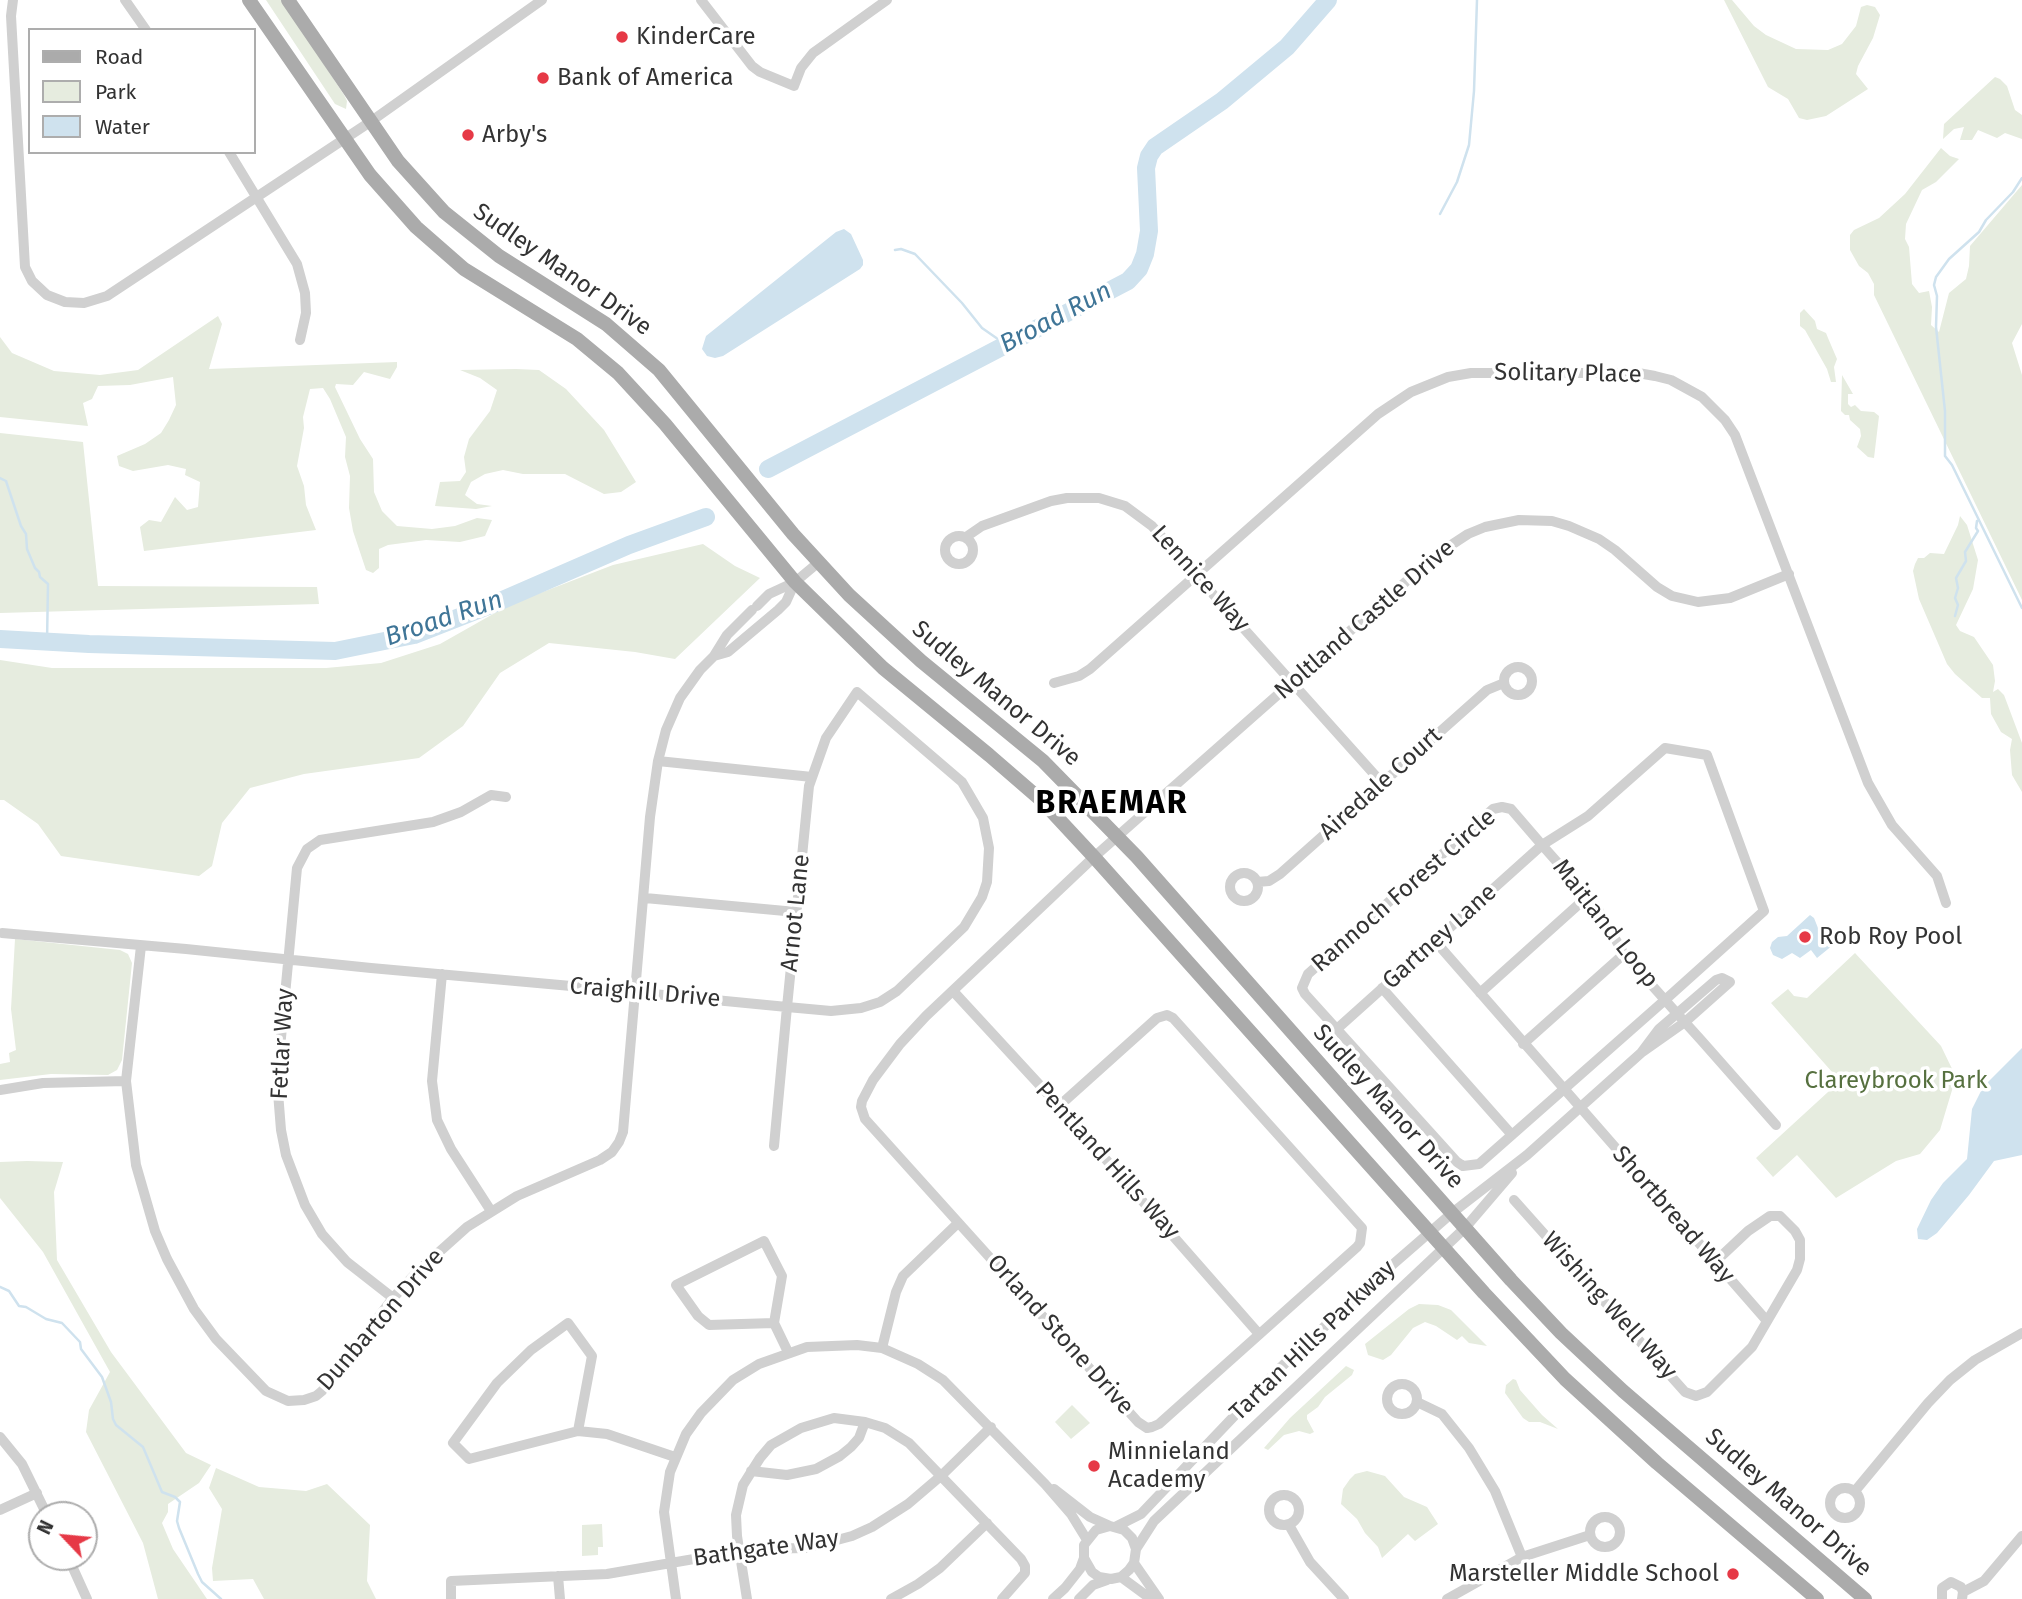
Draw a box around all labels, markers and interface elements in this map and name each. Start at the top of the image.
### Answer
place label: KinderCare [636,23,756,51]
legend [28,28,256,154]
marker: KinderCare [614,29,630,45]
text: Road [95,44,143,70]
place label: Bank of America [557,64,733,92]
marker: Bank of America [535,70,551,86]
text: Park [95,79,136,105]
text: Water [95,114,150,140]
place label: Arby's [482,121,547,149]
marker: Arby's [460,127,476,143]
street label: Sudley Manor Drive [467,198,657,342]
water label: Broad Run [995,276,1117,360]
street label: Solitary Place [1494,358,1642,390]
street label: Lennice Way [1145,520,1255,638]
street label: Noltland Castle Drive [1269,534,1461,706]
water label: Broad Run [381,584,507,654]
street label: Sudley Manor Drive [906,615,1086,773]
street label: Airedale Court [1314,722,1448,846]
district label: BRAEMAR [1036,785,1188,823]
street label: Rannoch Forest Circle [1306,803,1502,979]
street label: Arnot Lane [776,853,816,973]
street label: Maitland Loop [1546,854,1664,994]
street label: Gartney Lane [1377,878,1503,996]
place label: Rob Roy Pool [1819,923,1962,951]
marker: Rob Roy Pool [1797,929,1813,945]
street label: Craighill Drive [568,972,722,1014]
street label: Fetlar Way [266,987,300,1101]
street label: Sudley Manor Drive [1307,1019,1469,1195]
park label: Clareybrook Park [1804,1067,1988,1095]
street label: Pentland Hills Way [1029,1076,1185,1246]
street label: Shortbread Way [1606,1141,1740,1289]
street label: Wishing Well Way [1535,1226,1683,1386]
street label: Dunbarton Drive [311,1243,451,1397]
street label: Orland Stone Drive [980,1249,1140,1421]
street label: Tartan Hills Parkway [1224,1255,1402,1427]
street label: Sudley Manor Drive [1699,1423,1877,1583]
place label: Minnieland Academy [1108,1438,1230,1494]
marker: Minnieland Academy [1086,1458,1102,1474]
north arrow [28,1501,98,1571]
text: N [32,1517,59,1538]
street label: Bathgate Way [691,1525,841,1573]
place label: Marsteller Middle School [1449,1560,1719,1588]
marker: Marsteller Middle School [1725,1566,1741,1582]

